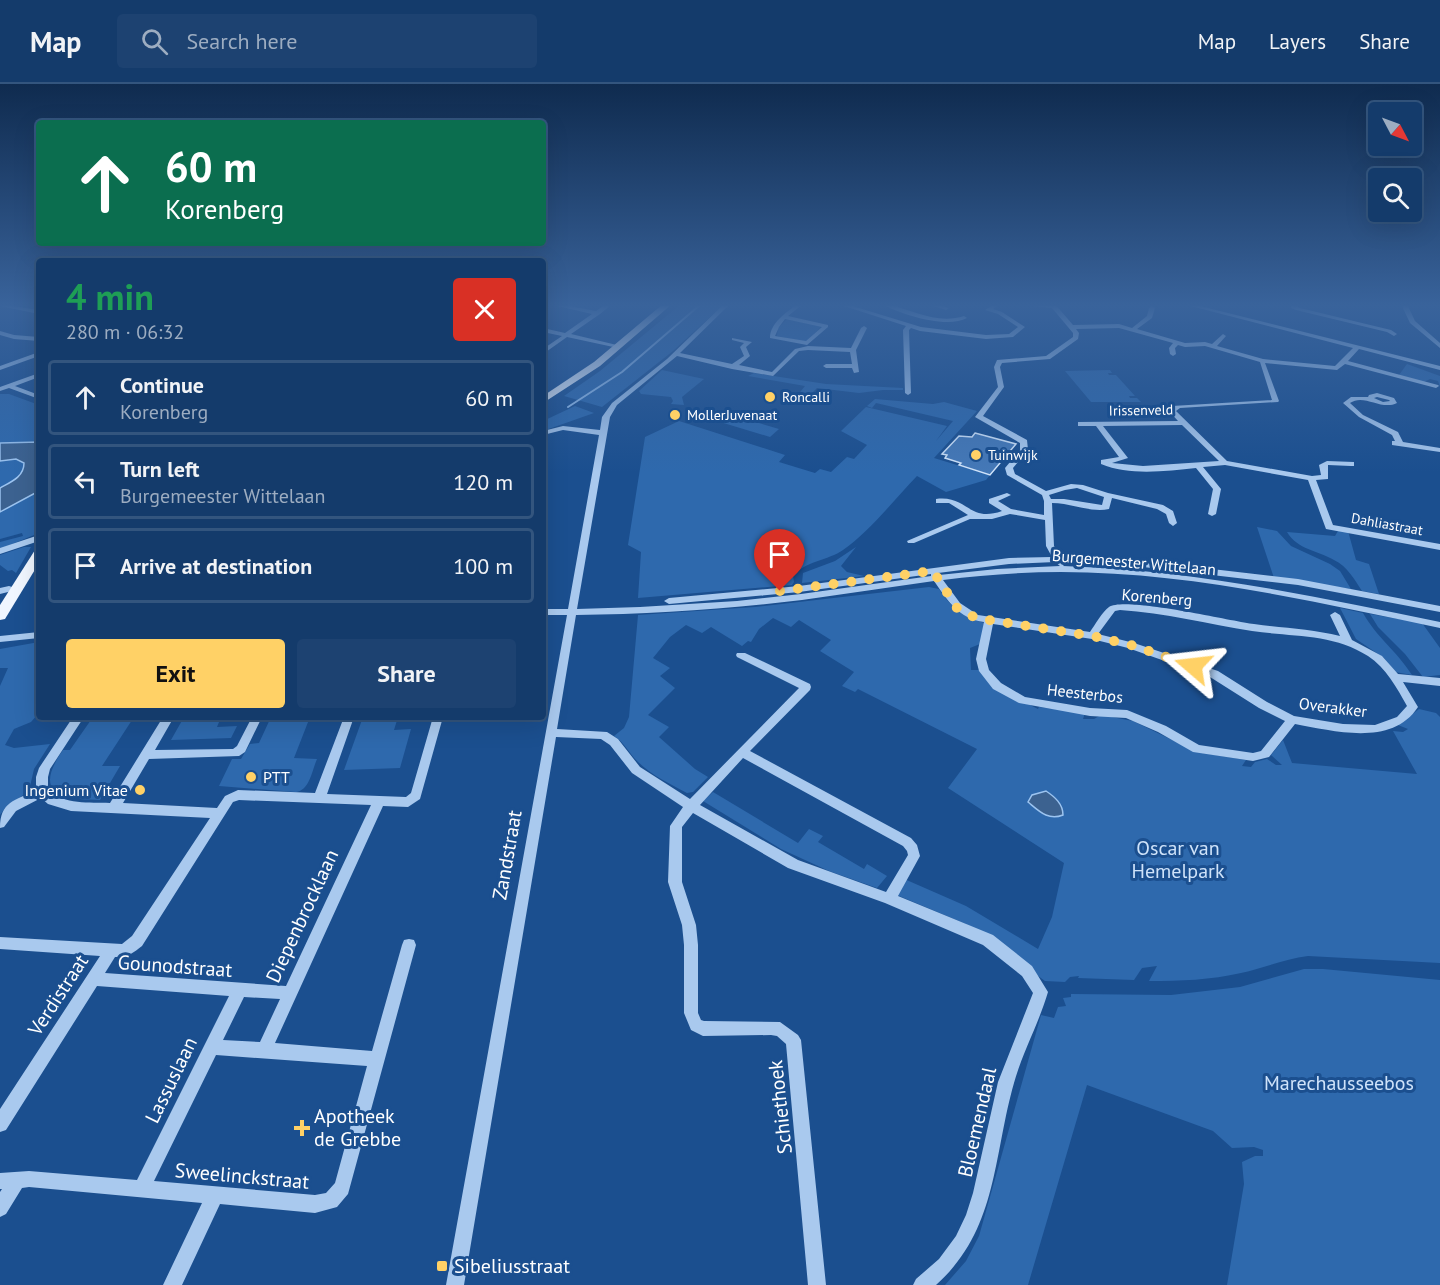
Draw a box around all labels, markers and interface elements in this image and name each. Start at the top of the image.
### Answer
search box [117,14,537,68]
text: Map [30,23,81,60]
icon: search [138,25,171,58]
text: Search here [186,27,297,55]
text: Map [1198,28,1236,55]
text: Layers [1269,28,1326,55]
text: Share [1359,28,1410,55]
north arrow [1368,102,1422,156]
map controls [1368,102,1422,222]
text: 60 m [165,139,257,194]
icon: ahead [66,144,144,222]
button: search [1368,168,1422,222]
text: Korenberg [165,192,284,226]
text: 4 min [66,273,154,320]
button: close [453,278,516,341]
text: 280 m · 06:32 [66,319,184,345]
text: Continue [120,371,204,399]
icon: ahead [69,381,102,414]
text: 60 m [465,384,513,412]
place label: Roncalli [782,388,830,406]
marker: Roncalli [763,390,777,404]
text: Korenberg [120,399,208,425]
street label: Irissenveld [1109,400,1173,420]
place label: MollerJuvenaat [687,406,777,424]
marker: MollerJuvenaat [668,408,682,422]
place label: Tuinwijk [988,446,1038,464]
marker: Tuinwijk [969,448,983,462]
text: Turn left [120,455,200,483]
icon: left [69,465,102,498]
text: 120 m [453,468,513,496]
text: Burgemeester Wittelaan [120,483,325,509]
street label: Dahliastraat [1350,509,1425,539]
pin [754,529,805,591]
icon: arrive [763,538,796,571]
street label: Burgemeester Wittelaan [1051,545,1217,579]
icon: arrive [69,549,102,582]
text: Arrive at destination [120,552,312,580]
text: 100 m [453,552,513,580]
street label: Korenberg [1121,584,1193,610]
position arrow [1161,634,1225,698]
button: Exit [66,639,285,708]
button: Share [297,639,516,708]
street label: Heesterbos [1046,679,1124,707]
street label: Overakker [1298,693,1369,721]
place label: PTT [263,767,290,787]
marker: PTT [244,770,258,784]
place label: Ingenium Vitae [25,780,128,800]
marker: Ingenium Vitae [133,783,147,797]
street label: Zandstraat [486,808,528,902]
park label: Oscar van Hemelpark [1132,835,1225,884]
street label: Diepenbrocklaan [260,845,344,987]
street label: Verdistraat [22,949,94,1041]
street label: Gounodstraat [117,949,233,983]
street label: Lassuslaan [139,1033,203,1127]
street label: Schiethoek [762,1058,798,1155]
street label: Bloemendaal [952,1064,1002,1180]
park label: Marechausseebos [1264,1070,1414,1096]
place label: Apotheek de Grebbe [314,1103,401,1152]
marker: Apotheek de Grebbe [295,1121,309,1135]
street label: Sweelinckstraat [174,1157,310,1195]
place label: Sibeliusstraat [454,1253,570,1279]
marker: Sibeliusstraat [435,1259,449,1273]

